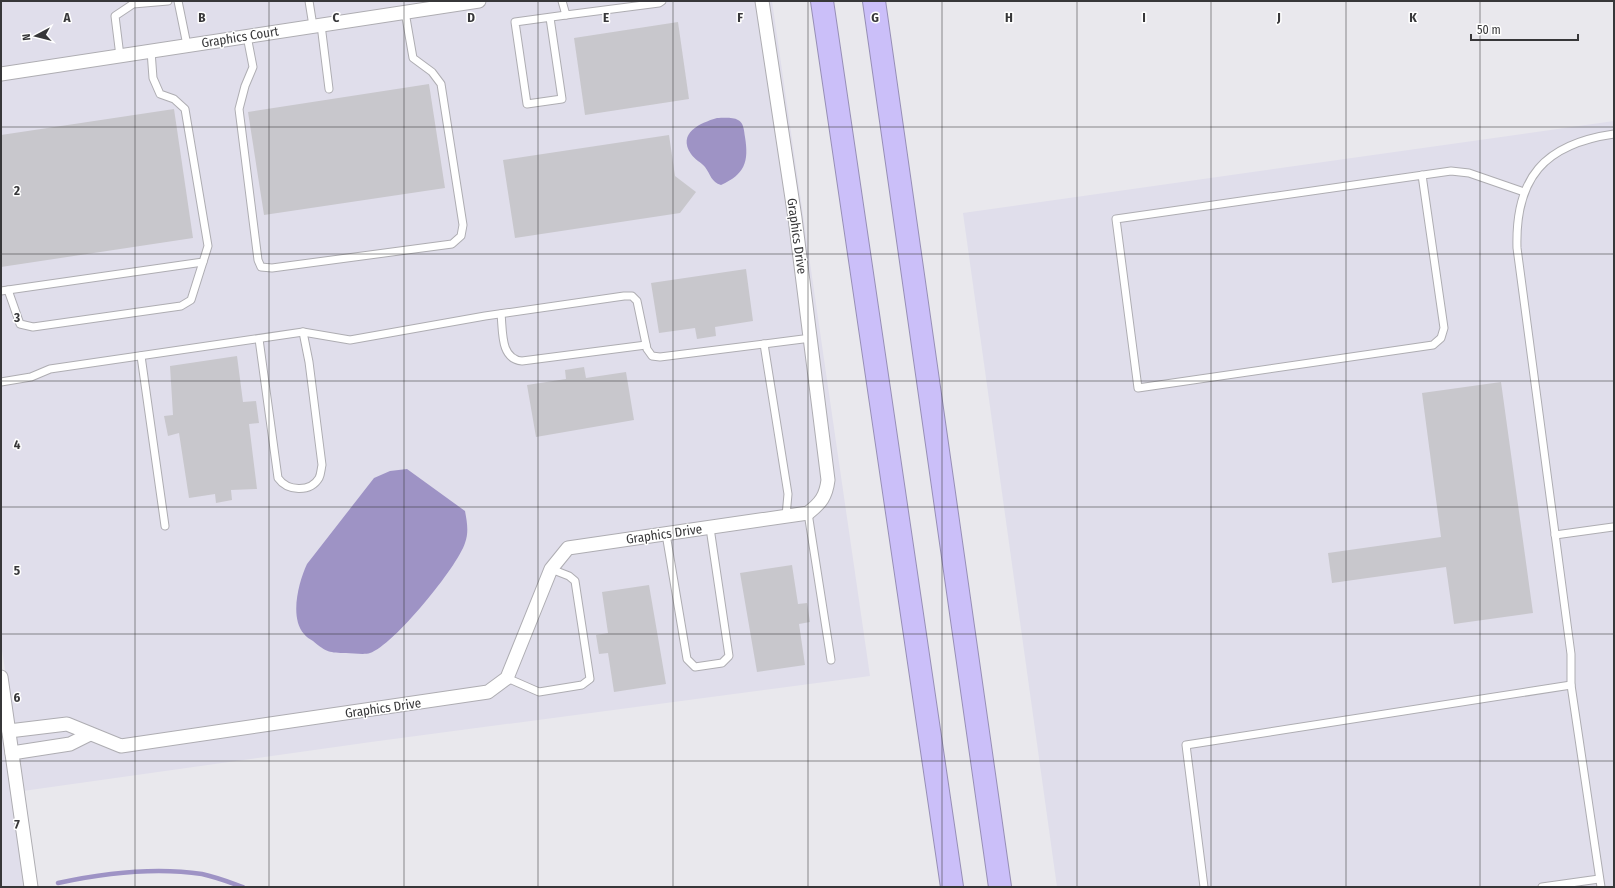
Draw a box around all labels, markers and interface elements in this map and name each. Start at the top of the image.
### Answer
text: A [62,10,71,25]
text: B [198,10,206,25]
text: C [333,10,340,25]
text: D [467,10,475,25]
text: E [603,10,609,25]
text: F [737,10,743,25]
text: G [871,10,879,25]
text: H [1005,10,1013,25]
text: I [1142,10,1146,25]
text: J [1276,10,1281,25]
text: K [1409,10,1417,25]
north arrow [16,16,56,56]
scale bar [1471,16,1578,42]
street label: Graphics Court [200,23,280,51]
text: 50 m [1477,23,1501,37]
text: N [20,33,33,41]
text: 2 [13,183,20,198]
street label: Graphics Drive [784,197,810,275]
text: 3 [13,310,20,325]
text: 4 [14,437,21,452]
street label: Graphics Drive [625,521,703,547]
text: 5 [14,563,20,578]
text: 6 [14,690,21,705]
street label: Graphics Drive [344,695,422,721]
text: 7 [14,817,20,832]

